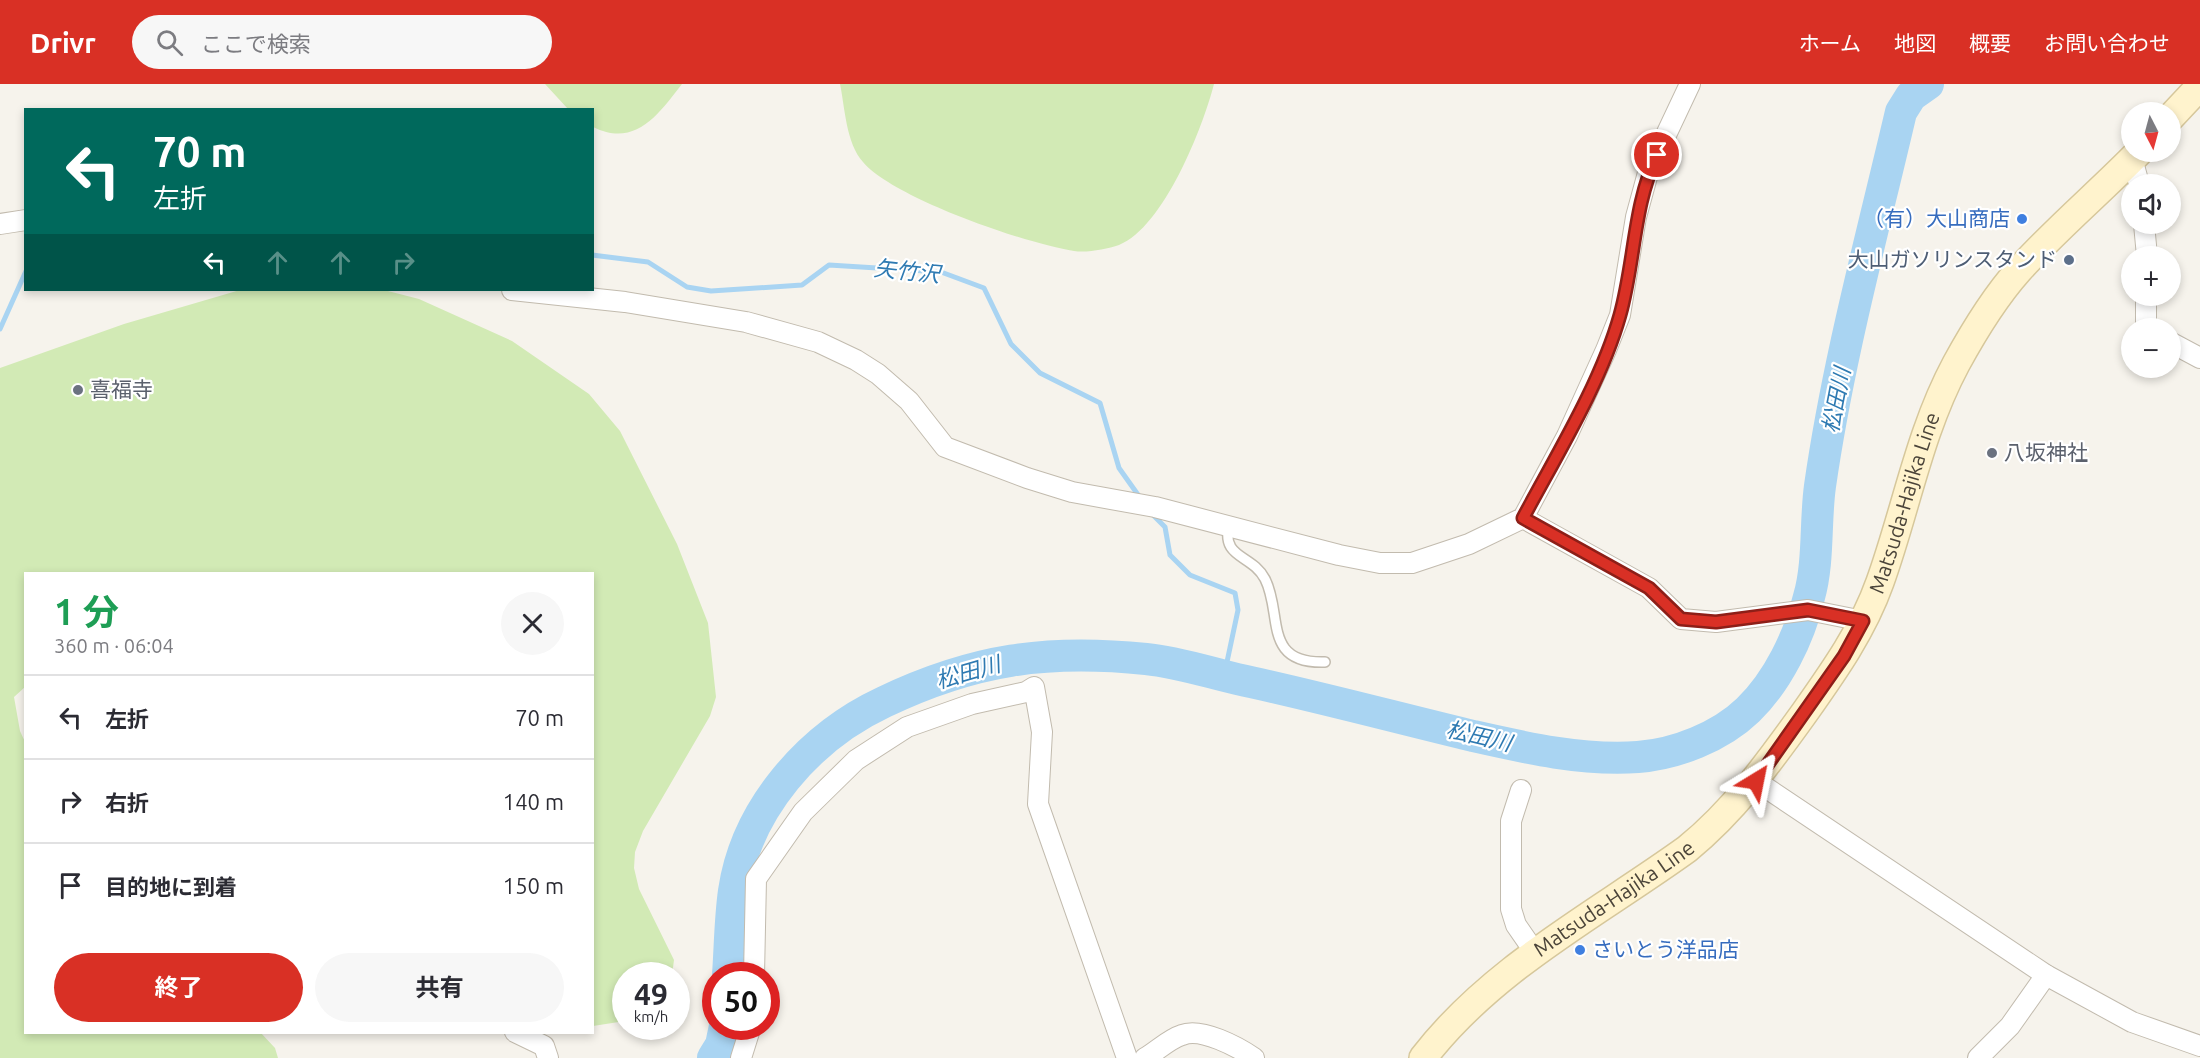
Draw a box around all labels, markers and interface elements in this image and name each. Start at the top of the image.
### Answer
search box [132,15,552,69]
icon: search [153,26,186,59]
text: Drivr [30,27,96,58]
text: ここで検索 [201,31,311,56]
text: ホーム [1799,31,1861,55]
text: 地図 [1894,31,1936,55]
text: 概要 [1969,31,2011,55]
text: お問い合わせ [2044,31,2170,55]
north arrow [2121,102,2181,162]
map controls [2121,102,2181,378]
text: 70 m [153,128,247,175]
pin [1631,129,1682,180]
icon: left [54,132,132,210]
icon: arrive [1640,138,1673,171]
button: sound [2121,174,2181,234]
text: 左折 [153,183,207,213]
place label: （有）大山商店 [1863,206,2010,230]
marker: （有）大山商店 [2015,212,2029,226]
icon: left [198,246,231,279]
icon: ahead [261,246,294,279]
icon: ahead [324,246,357,279]
icon: right [387,246,420,279]
button: + [2121,246,2181,306]
place label: 大山ガソリンスタンド [1847,247,2057,271]
marker: 大山ガソリンスタンド [2062,253,2076,267]
water label: 矢竹沢 [873,255,944,287]
button: − [2121,318,2181,378]
water label: 松田川 [1817,363,1854,435]
place label: 喜福寺 [90,377,153,401]
marker: 喜福寺 [71,383,85,397]
street label: Matsuda-Hajika Line [1864,409,1944,597]
place label: 八坂神社 [2004,440,2088,464]
marker: 八坂神社 [1985,446,1999,460]
text: 1 分 [54,591,119,632]
button: close [501,592,564,655]
text: 360 m · 06:04 [54,634,174,657]
water label: 松田川 [933,650,1005,693]
icon: left [54,701,87,734]
text: 70 m [515,705,564,730]
text: 左折 [105,706,149,731]
water label: 松田川 [1444,716,1516,756]
position arrow [1724,749,1788,813]
icon: right [54,785,87,818]
text: 140 m [503,789,564,814]
text: 右折 [105,790,149,815]
street label: Matsuda-Hajika Line [1529,835,1699,961]
icon: arrive [54,869,87,902]
text: 150 m [503,873,564,898]
text: 目的地に到着 [105,874,237,899]
place label: さいとう洋品店 [1592,937,1739,961]
marker: さいとう洋品店 [1573,943,1587,957]
button: 終了 [54,953,303,1022]
button: 共有 [315,953,564,1022]
speed limit sign: 50 [702,962,780,1040]
text: 49 [634,977,668,1011]
text: km/h [634,1008,668,1025]

